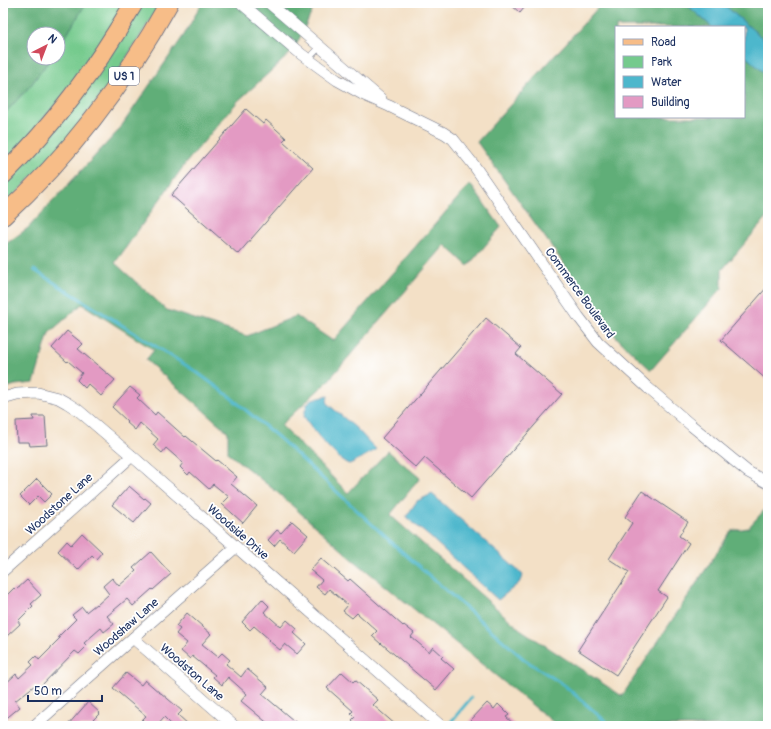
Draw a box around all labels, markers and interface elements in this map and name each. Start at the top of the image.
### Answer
north arrow [26,26,66,66]
legend [615,26,745,118]
text: N [45,32,60,47]
text: Road [651,35,676,50]
text: Park [651,55,672,70]
road number: US 1 [109,67,139,85]
text: Water [651,75,682,90]
text: Building [651,95,690,110]
street label: Commerce Boulevard [542,245,618,342]
street label: Woodstone Lane [23,470,96,539]
street label: Woodside Drive [204,502,272,563]
street label: Woodshaw Lane [91,595,162,660]
street label: Woodston Lane [157,641,227,704]
scale bar [28,677,102,703]
text: 50 m [34,684,62,699]

